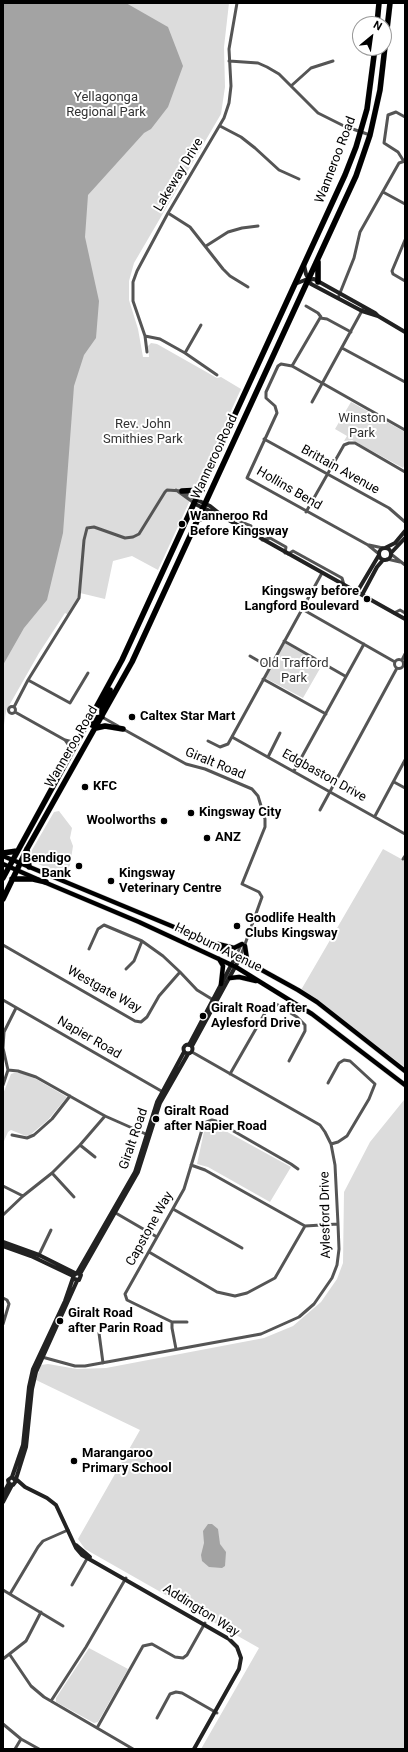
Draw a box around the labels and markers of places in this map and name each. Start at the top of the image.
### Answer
place label: Wanneroo Rd Before Kingsway [190,509,288,540]
marker: Wanneroo Rd Before Kingsway [177,519,187,529]
place label: Kingsway before Langford Boulevard [244,584,359,615]
marker: Kingsway before Langford Boulevard [362,594,372,604]
place label: Caltex Star Mart [140,709,235,725]
marker: Caltex Star Mart [127,712,137,722]
place label: KFC [93,779,117,795]
marker: KFC [80,782,90,792]
place label: Kingsway City [199,805,281,821]
marker: Kingsway City [186,808,196,818]
place label: Woolworths [86,813,156,829]
marker: Woolworths [159,816,169,826]
place label: ANZ [215,830,241,846]
marker: ANZ [202,833,212,843]
place label: Bendigo Bank [23,851,71,882]
marker: Bendigo Bank [74,861,84,871]
place label: Kingsway Veterinary Centre [119,866,222,897]
marker: Kingsway Veterinary Centre [106,876,116,886]
place label: Goodlife Health Clubs Kingsway [245,911,337,942]
marker: Goodlife Health Clubs Kingsway [232,921,242,931]
place label: Giralt Road after Aylesford Drive [211,1001,307,1032]
marker: Giralt Road after Aylesford Drive [198,1011,208,1021]
place label: Giralt Road after Napier Road [164,1104,267,1135]
marker: Giralt Road after Napier Road [151,1114,161,1124]
place label: Giralt Road after Parin Road [68,1306,163,1337]
marker: Giralt Road after Parin Road [55,1316,65,1326]
place label: Marangaroo Primary School [82,1446,172,1477]
marker: Marangaroo Primary School [69,1456,79,1466]

